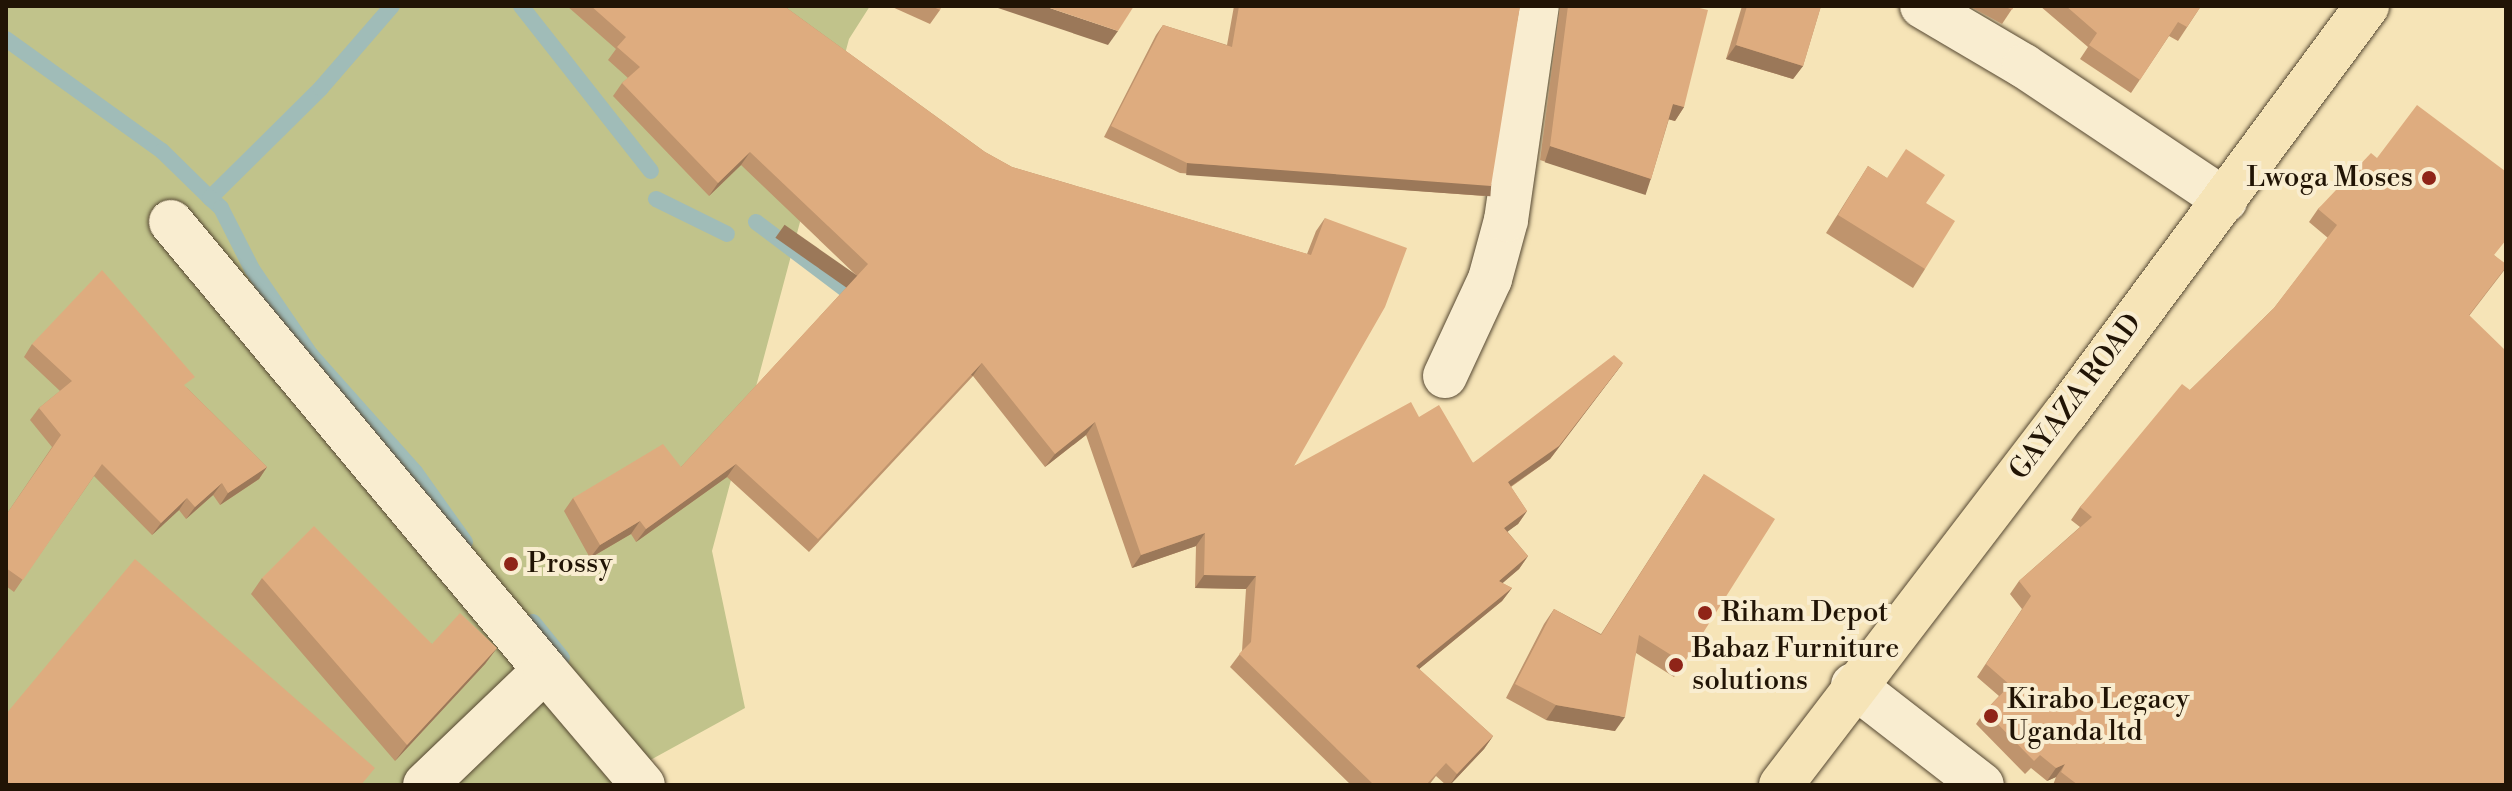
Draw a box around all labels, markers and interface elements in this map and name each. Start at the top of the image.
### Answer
place label: Lwoga Moses [2247,161,2413,195]
marker: Lwoga Moses [2420,169,2438,187]
street label: GAYAZA ROAD [2003,307,2149,487]
place label: Prossy [527,547,612,581]
marker: Prossy [502,555,520,573]
place label: Riham Depot [1721,596,1888,630]
marker: Riham Depot [1696,604,1714,622]
place label: Babaz Furniture solutions [1692,632,1899,698]
marker: Babaz Furniture solutions [1667,656,1685,674]
place label: Kirabo Legacy Uganda ltd [2007,683,2189,749]
marker: Kirabo Legacy Uganda ltd [1982,707,2000,725]

